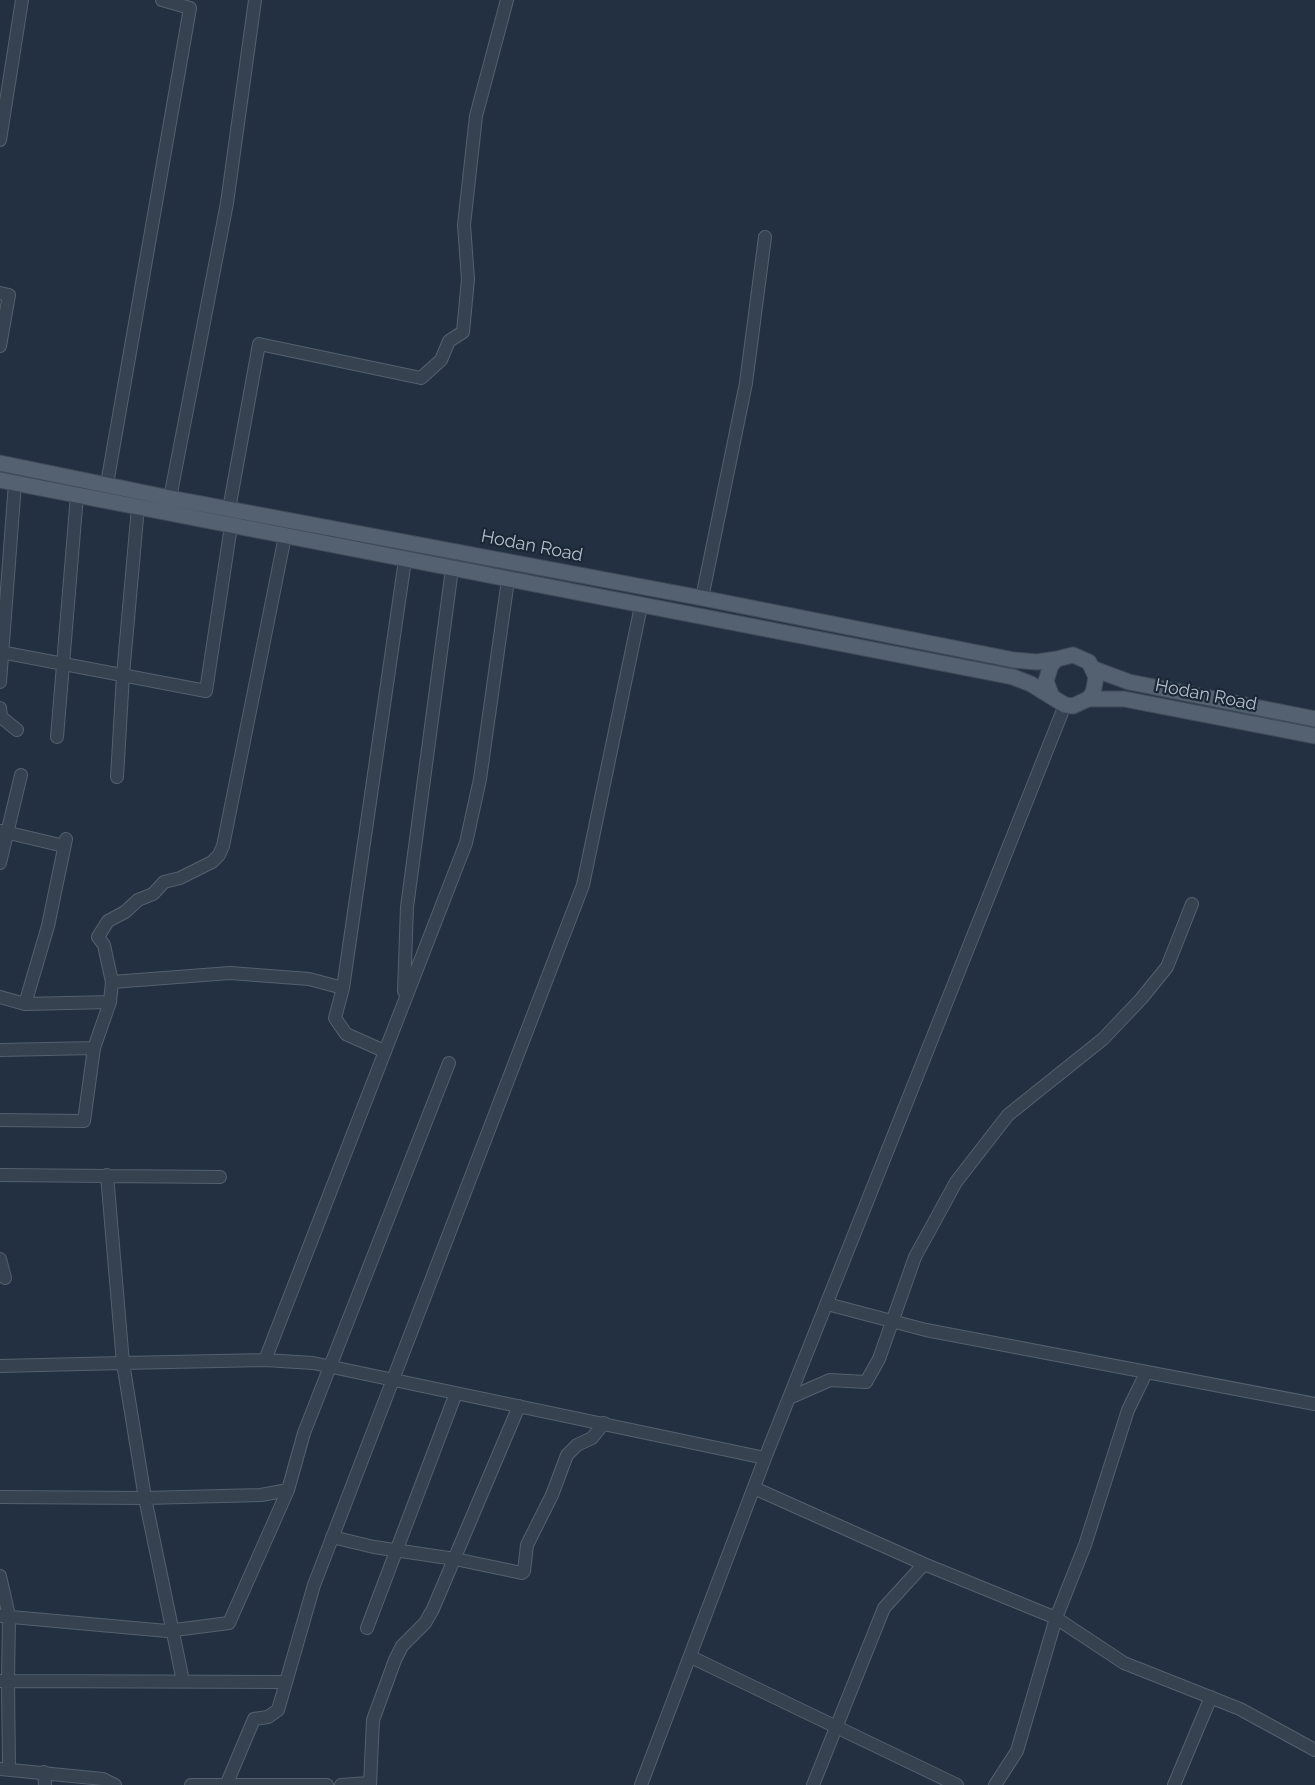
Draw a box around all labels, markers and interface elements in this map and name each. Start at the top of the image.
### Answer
street label: Hodan Road [479,526,585,566]
street label: Hodan Road [1153,675,1259,715]

